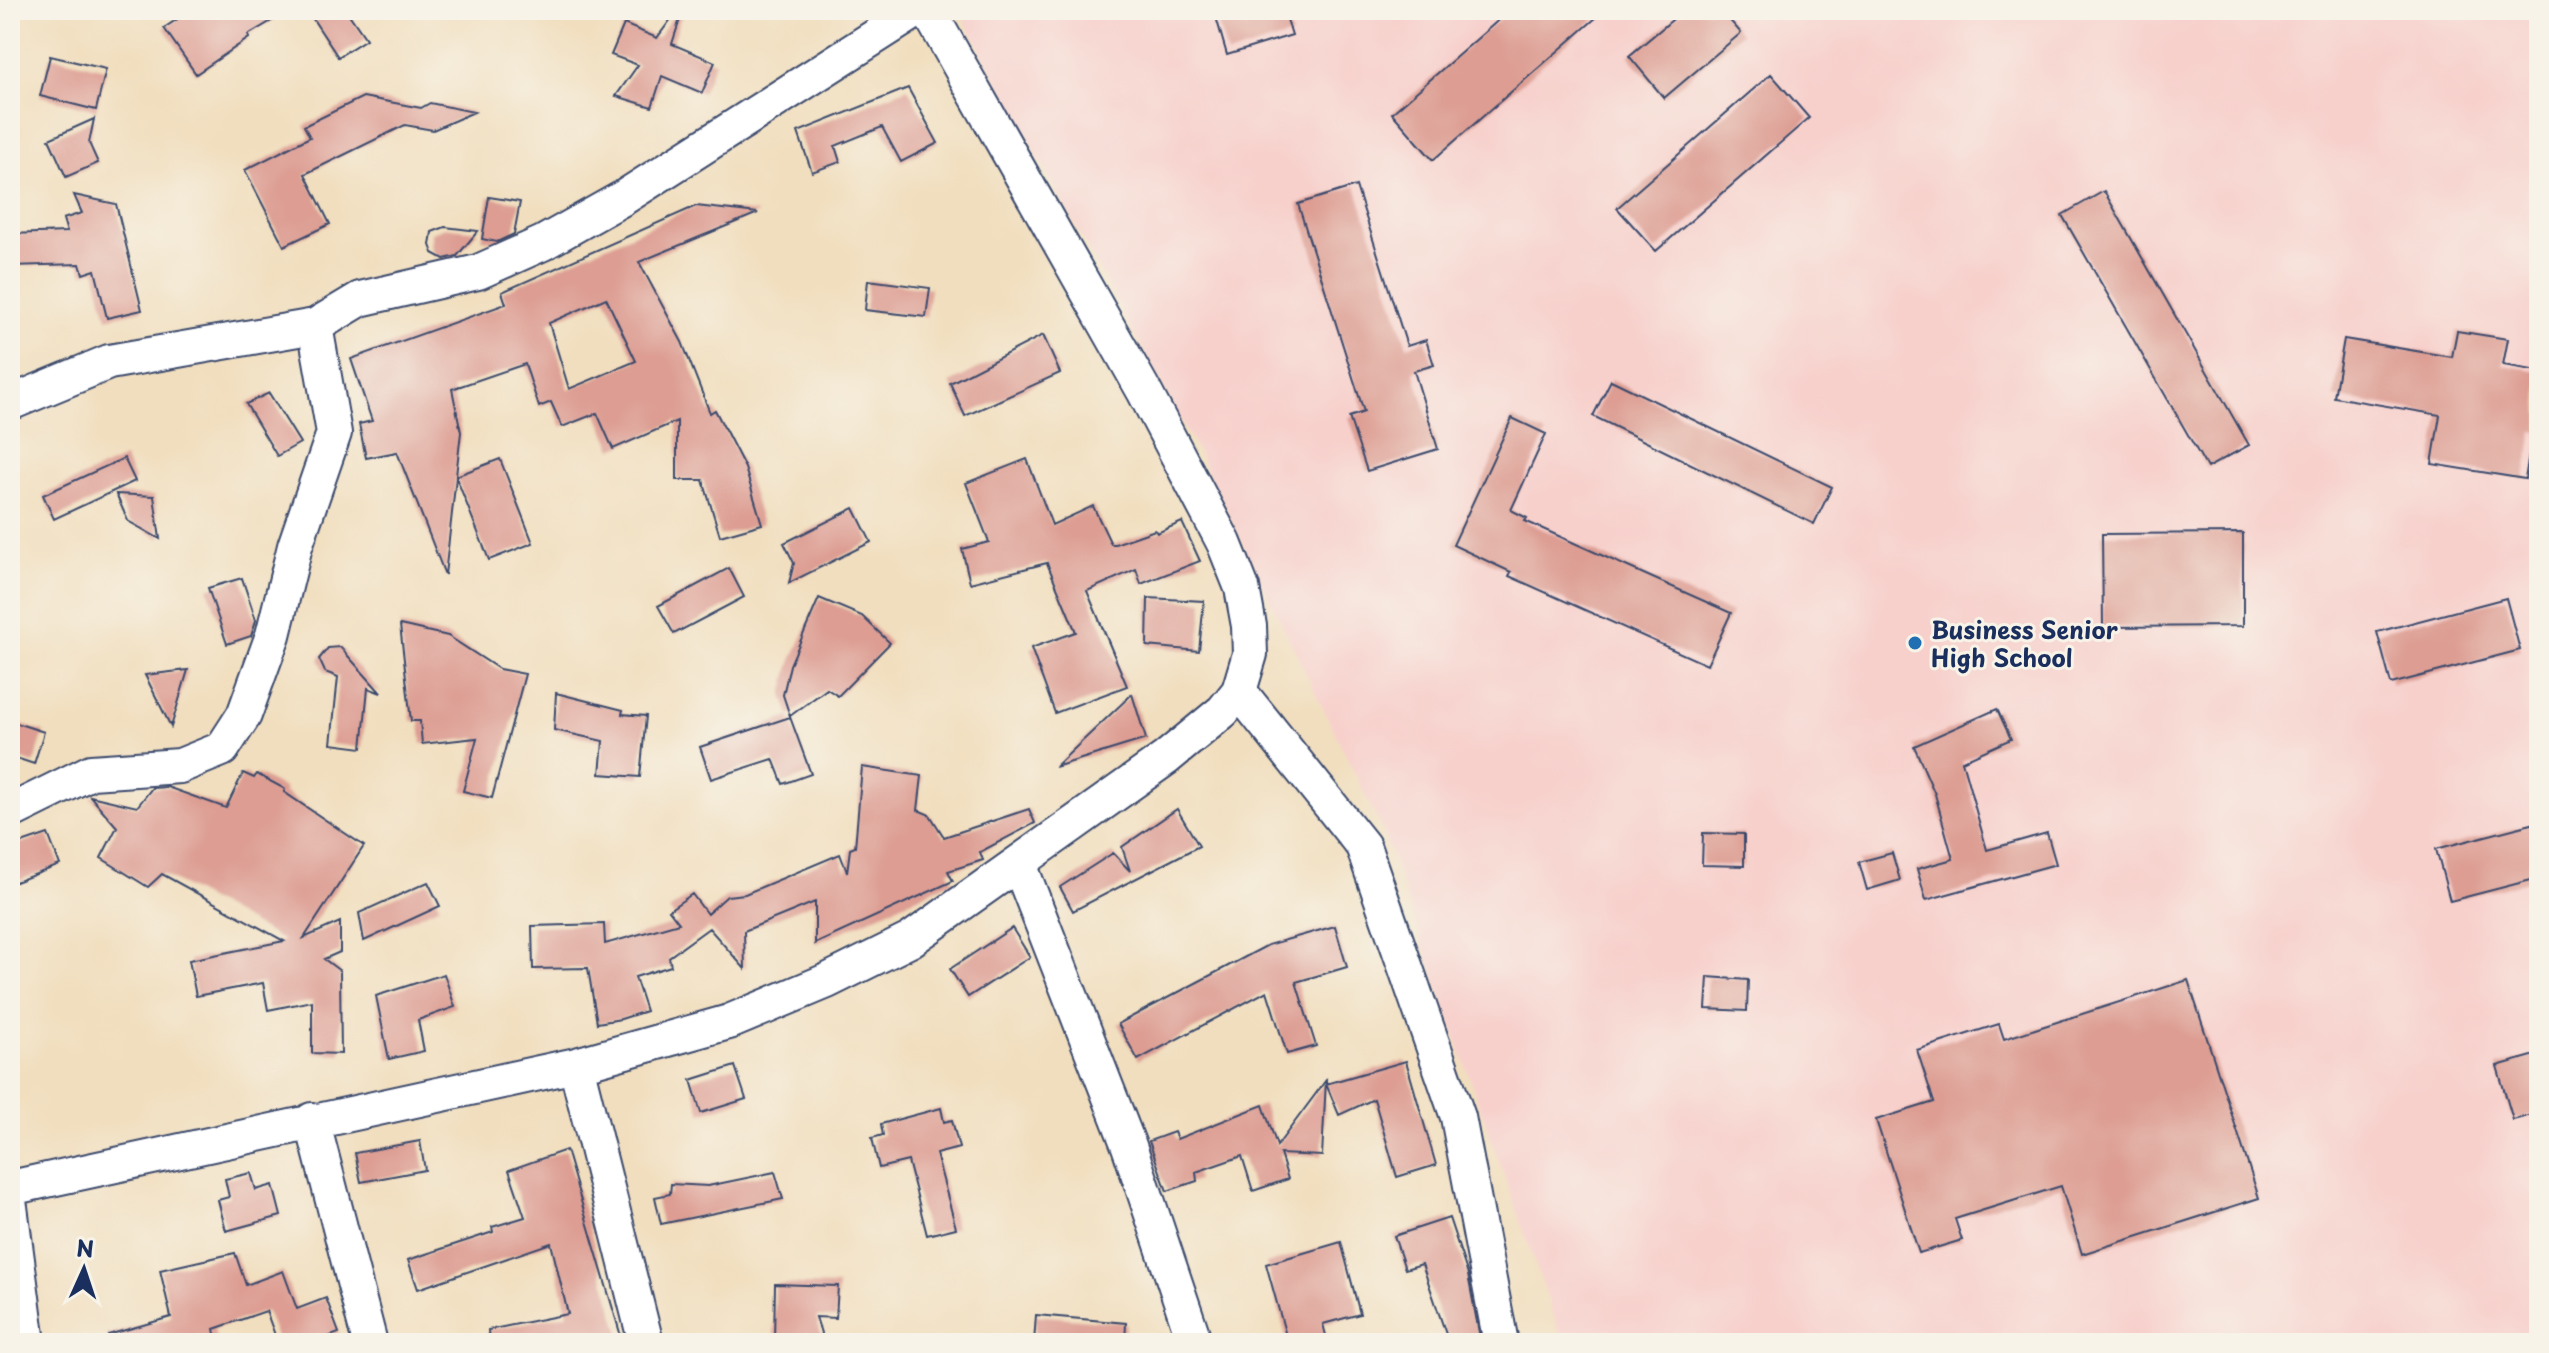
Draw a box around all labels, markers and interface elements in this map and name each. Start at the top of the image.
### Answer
place label: Business Senior High School [1931,611,2119,675]
marker: Business Senior High School [1906,634,1924,652]
north arrow [44,1229,124,1309]
text: N [76,1231,95,1264]

